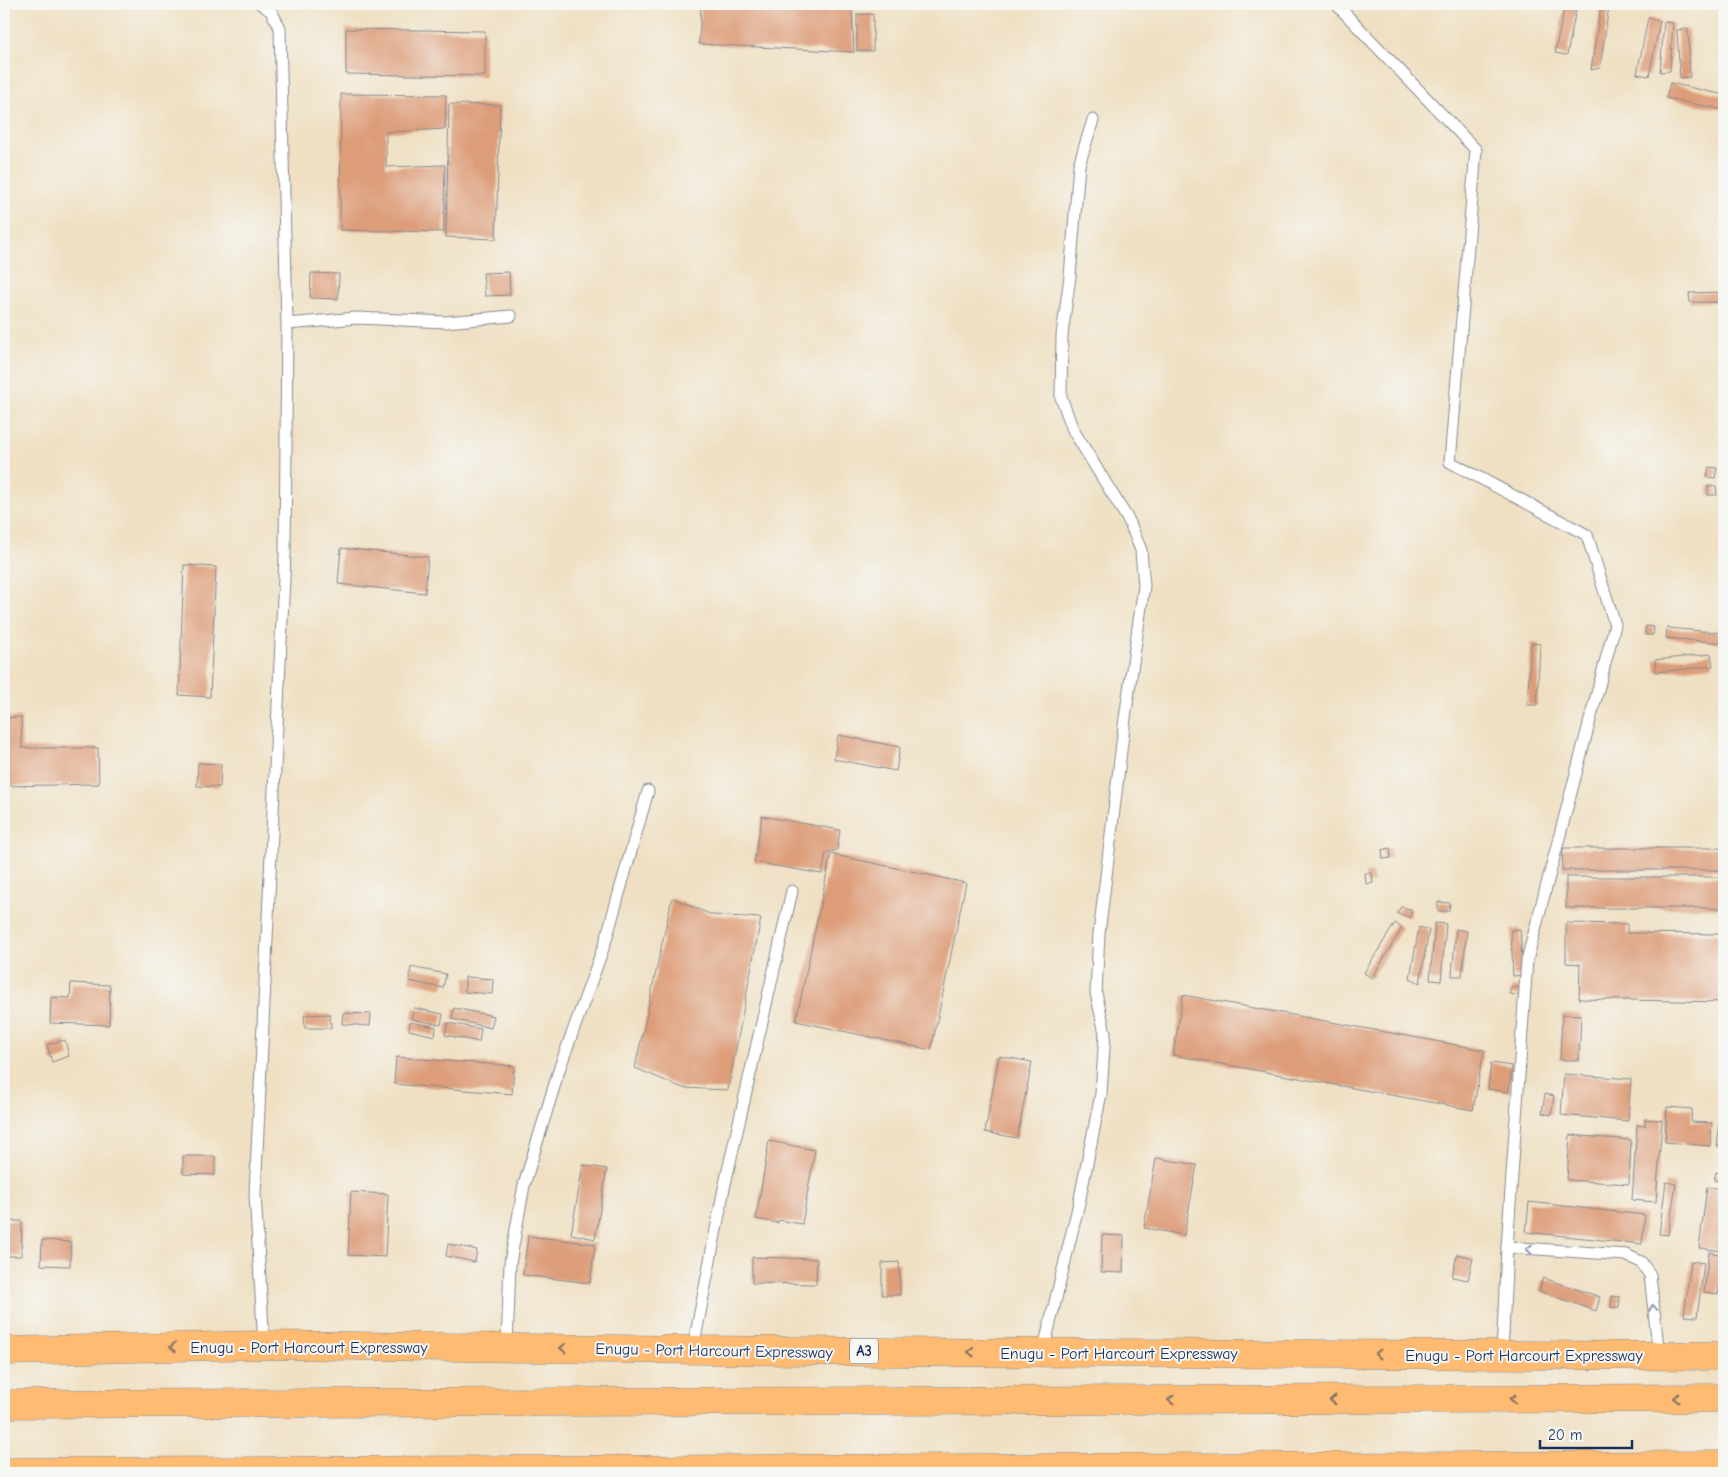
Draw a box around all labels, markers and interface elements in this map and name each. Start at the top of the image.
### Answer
one-way arrow [1524,1243,1532,1254]
one-way arrow [1648,1303,1659,1311]
road number: A3 [850,1338,878,1364]
street label: Enugu - Port Harcourt Expressway [190,1339,429,1357]
street label: Enugu - Port Harcourt Expressway [595,1340,834,1362]
one-way arrow [169,1342,177,1353]
one-way arrow [559,1343,566,1353]
street label: Enugu - Port Harcourt Expressway [1000,1345,1239,1363]
one-way arrow [966,1347,974,1357]
street label: Enugu - Port Harcourt Expressway [1405,1347,1644,1365]
one-way arrow [1374,1349,1382,1359]
one-way arrow [1671,1393,1679,1403]
one-way arrow [1329,1394,1337,1405]
one-way arrow [1509,1394,1516,1404]
one-way arrow [1166,1395,1174,1405]
scale bar [1540,1417,1633,1449]
text: 20 m [1548,1426,1582,1444]

